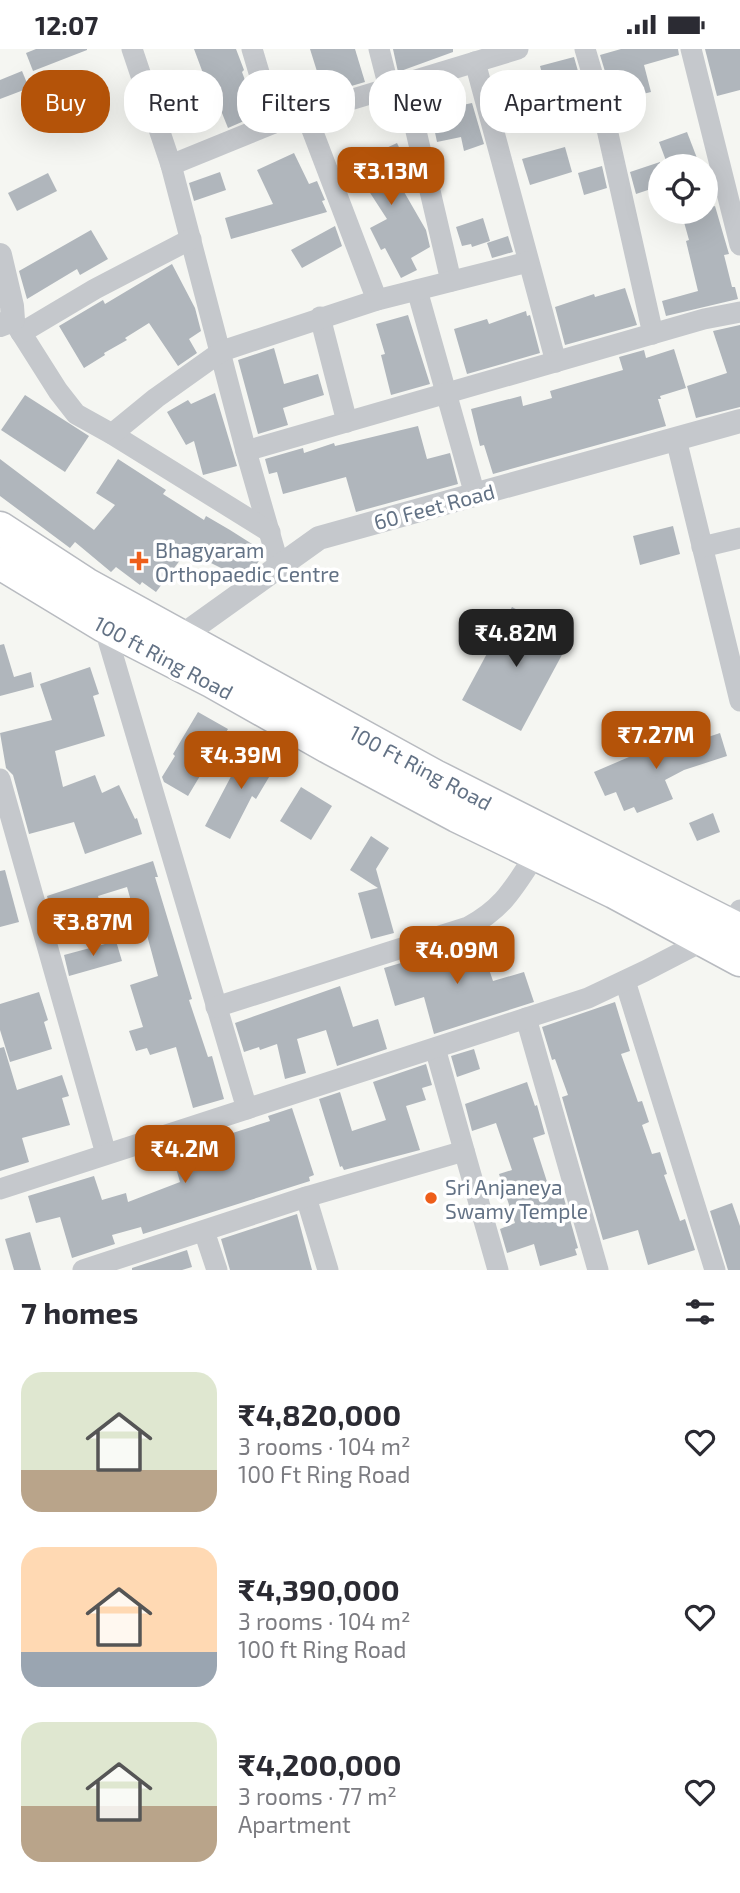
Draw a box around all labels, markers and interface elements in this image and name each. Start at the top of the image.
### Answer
text: 12:07 [35,9,98,40]
chip: Buy [21,70,110,133]
chip: Rent [124,70,223,133]
chip: Filters [237,70,355,133]
chip: New [369,70,466,133]
chip: Apartment [480,70,646,133]
pin: ₹3.13M [334,148,448,207]
map controls [648,154,718,224]
button: locate [648,154,718,224]
text: ₹3.13M [353,156,429,184]
street label: 60 Feet Road [371,478,497,534]
place label: Bhagyaram Orthopaedic Centre [155,537,340,586]
marker: Bhagyaram Orthopaedic Centre [129,551,149,571]
pin: ₹4.82M [459,609,573,669]
street label: 100 ft Ring Road [90,610,238,704]
text: ₹4.82M [475,618,557,646]
pin: ₹7.27M [599,711,713,771]
street label: 100 Ft Ring Road [346,719,496,815]
text: ₹7.27M [618,720,694,748]
pin: ₹4.39M [184,731,298,791]
text: ₹4.39M [200,740,282,768]
pin: ₹3.87M [36,899,150,958]
text: ₹3.87M [53,907,133,935]
pin: ₹4.09M [400,927,514,986]
text: ₹4.09M [416,935,498,963]
pin: ₹4.2M [136,1125,234,1185]
text: ₹4.2M [151,1134,219,1162]
place label: Sri Anjaneya Swamy Temple [445,1174,588,1223]
marker: Sri Anjaneya Swamy Temple [423,1190,439,1206]
icon: filters [681,1293,719,1331]
text: 7 homes [21,1294,138,1330]
text: ₹4,820,000 [238,1396,401,1432]
icon: home [77,1400,161,1484]
icon: heart [681,1423,719,1461]
text: 3 rooms · 104 m² [238,1432,410,1460]
text: 100 Ft Ring Road [238,1460,411,1488]
text: ₹4,390,000 [238,1571,400,1607]
icon: home [77,1575,161,1659]
icon: heart [681,1598,719,1636]
text: 3 rooms · 104 m² [238,1607,410,1635]
text: 100 ft Ring Road [238,1635,407,1663]
text: ₹4,200,000 [238,1746,401,1782]
icon: home [77,1750,161,1834]
icon: heart [681,1773,719,1811]
text: 3 rooms · 77 m² [238,1782,397,1810]
text: Apartment [238,1810,351,1838]

